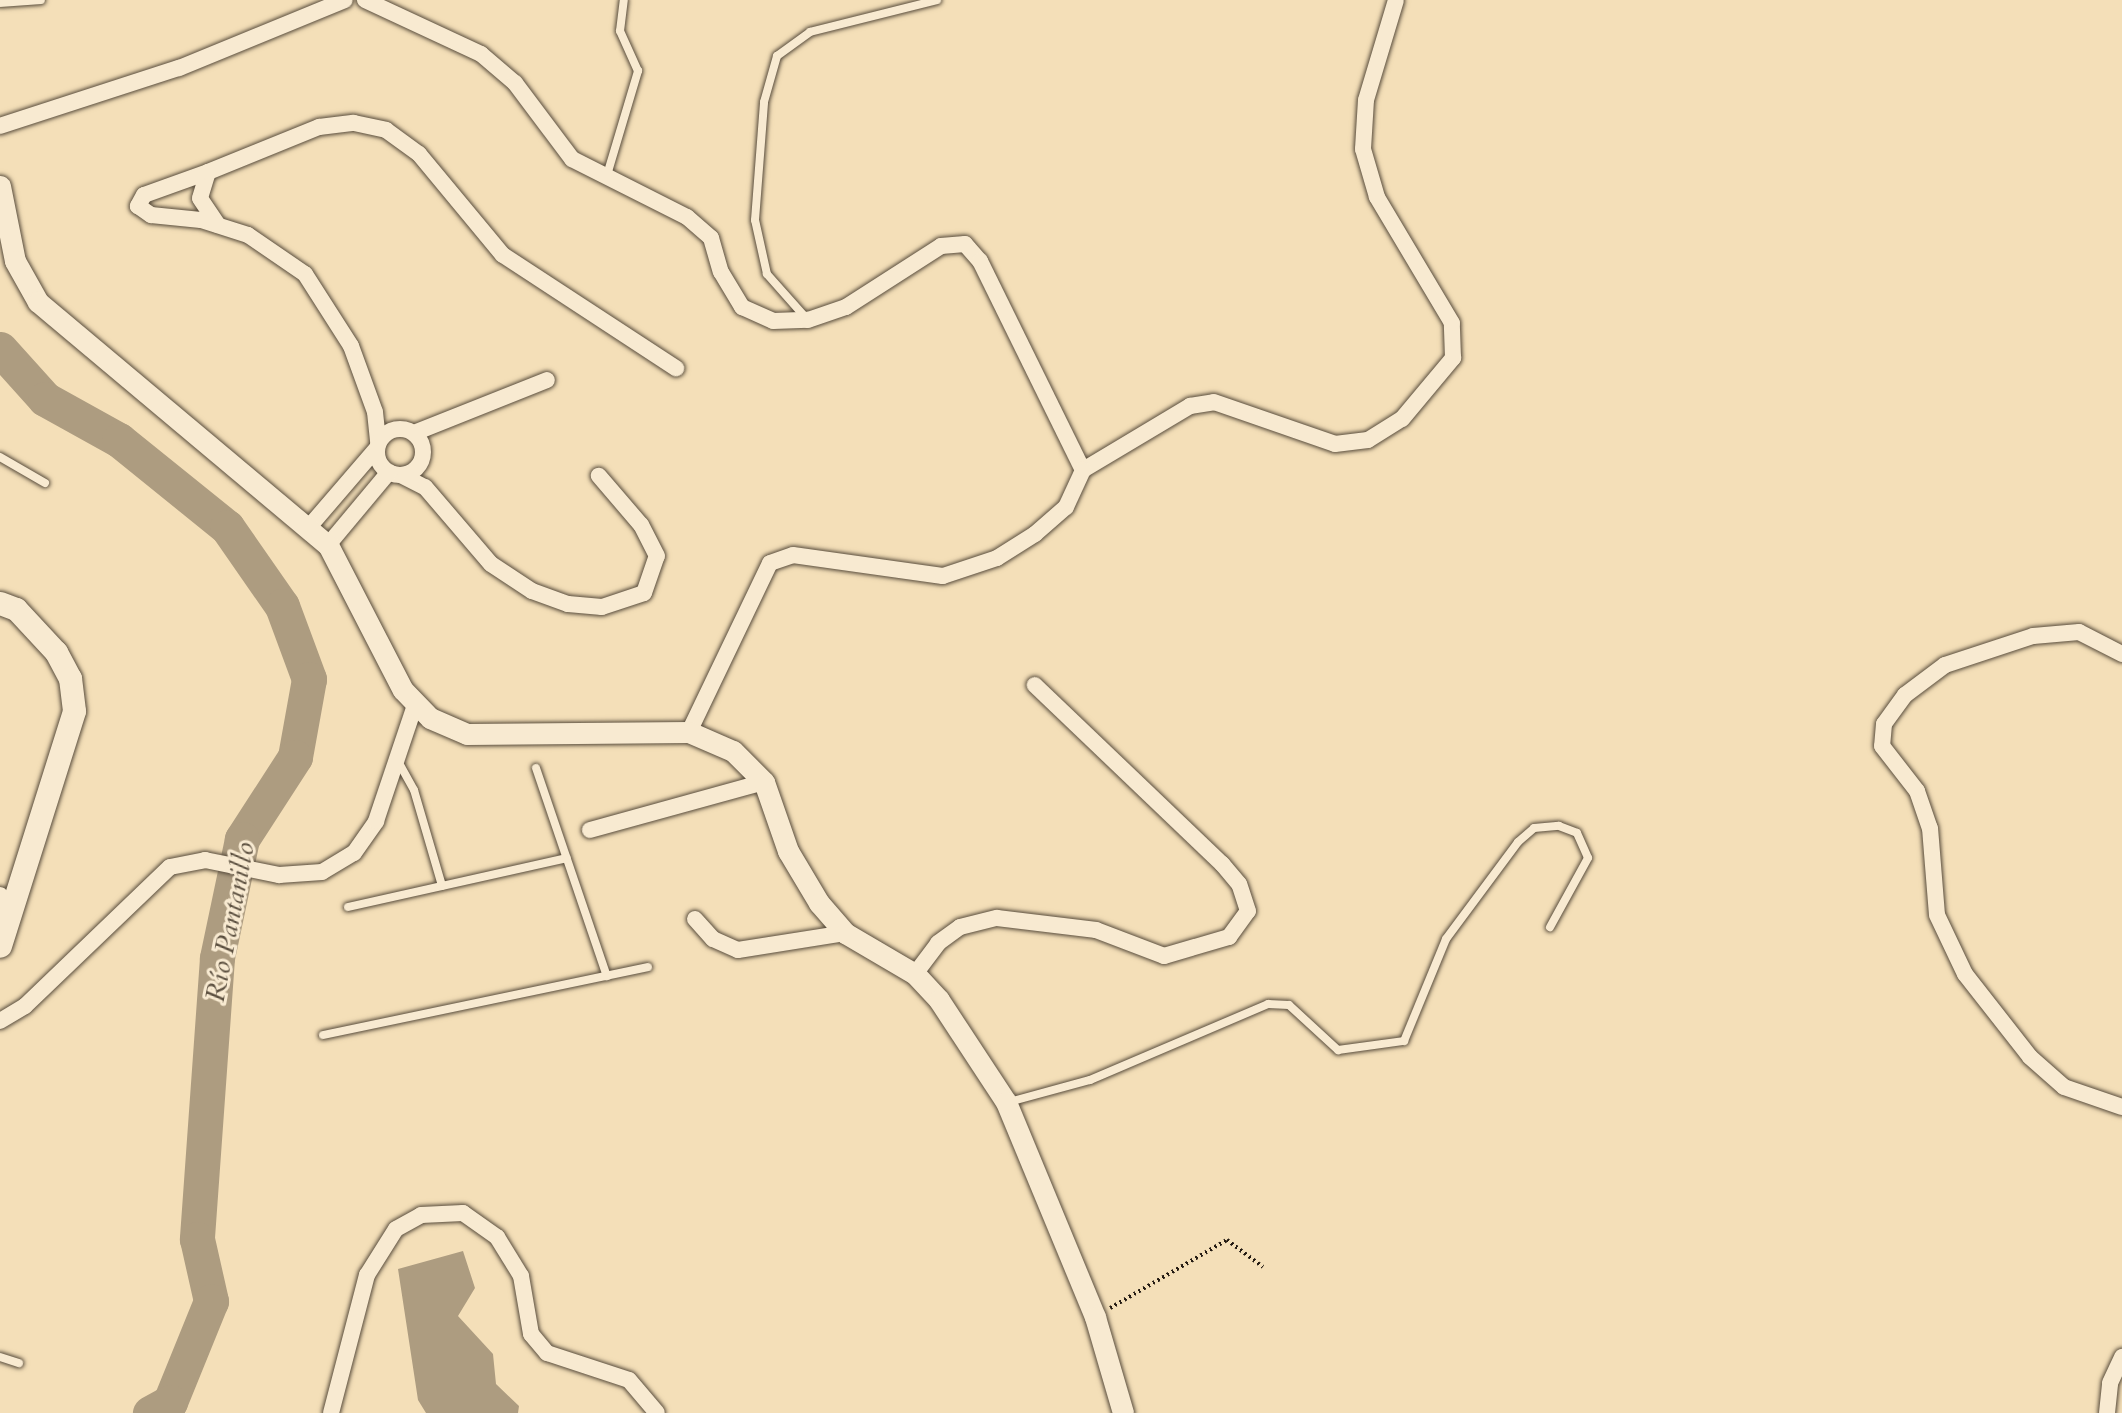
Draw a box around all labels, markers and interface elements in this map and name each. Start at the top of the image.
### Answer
water label: Río Pantanillo [198,839,262,1005]

